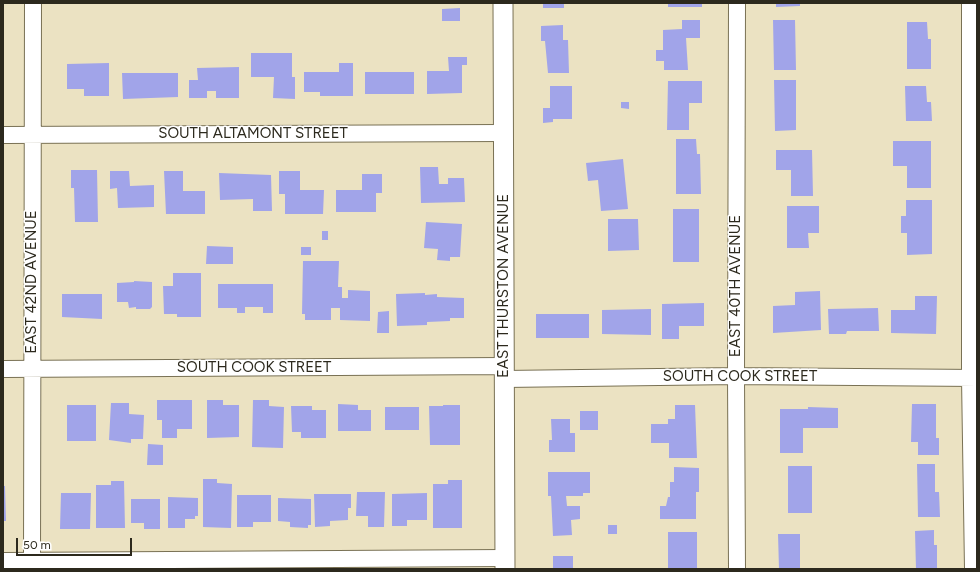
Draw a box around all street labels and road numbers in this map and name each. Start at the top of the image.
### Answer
street label: SOUTH ALTAMONT STREET [158,125,348,143]
street label: EAST THURSTON AVENUE [495,194,513,378]
street label: EAST 42ND AVENUE [23,210,41,354]
street label: EAST 40TH AVENUE [727,215,745,357]
street label: SOUTH COOK STREET [177,359,331,377]
street label: SOUTH COOK STREET [663,368,817,386]

